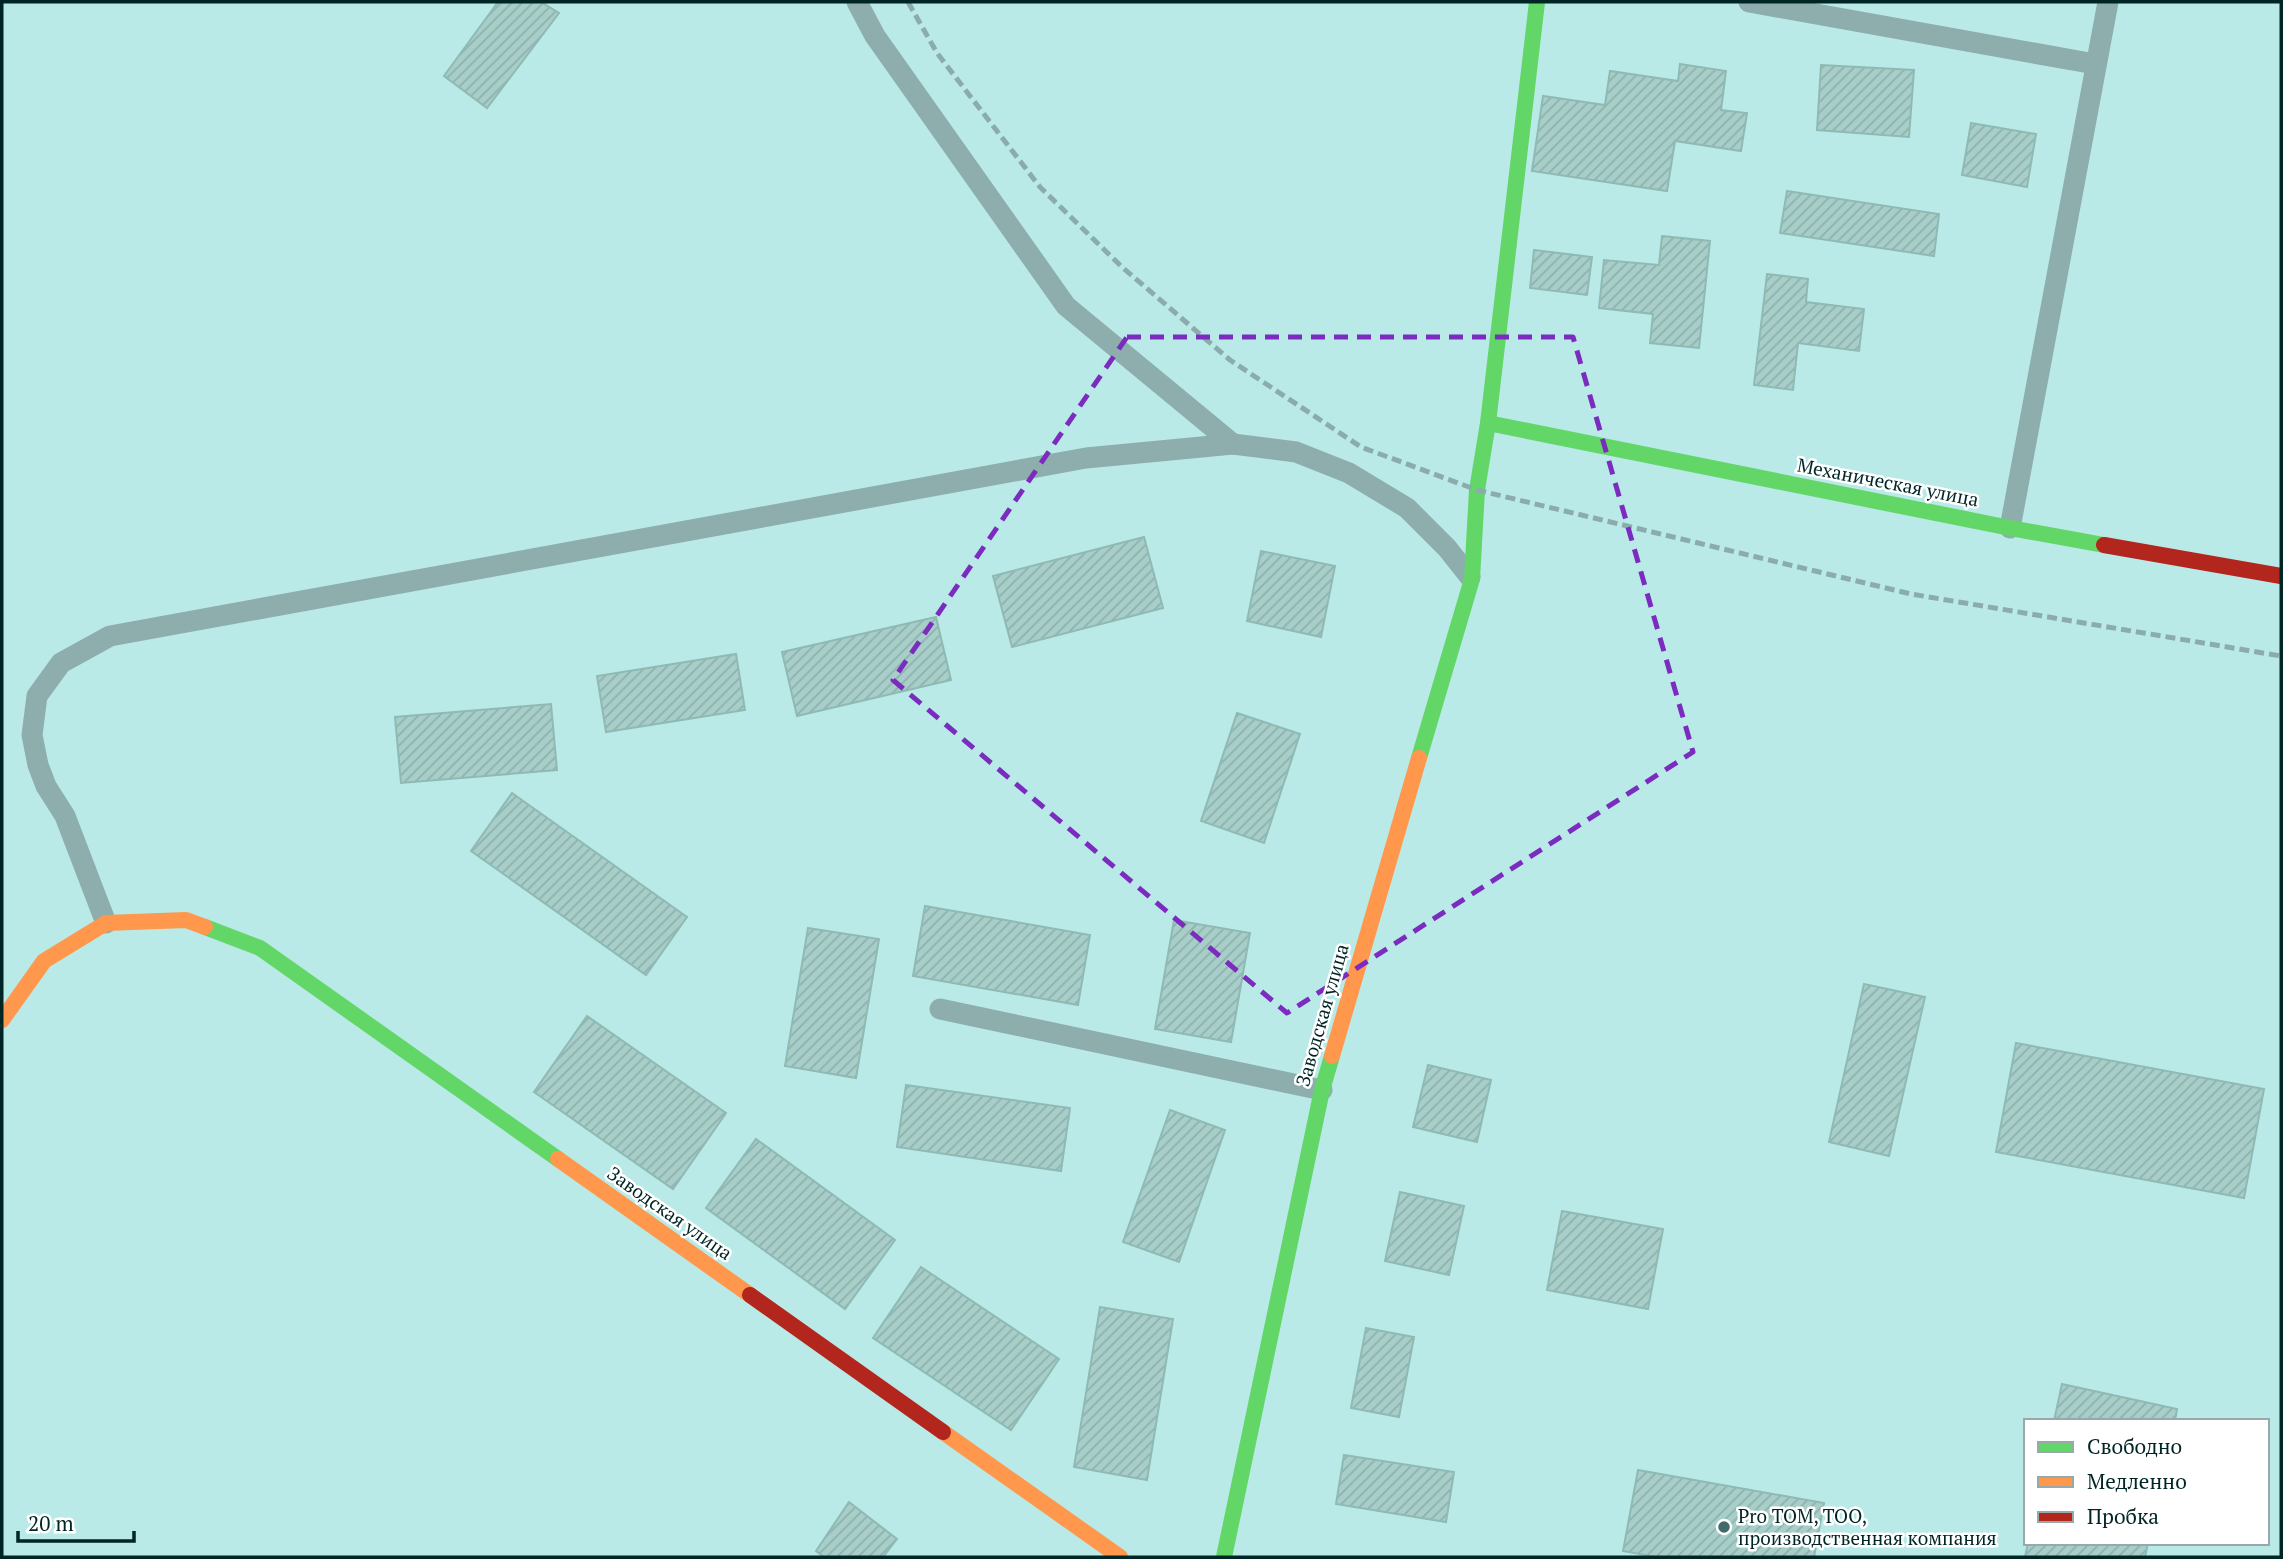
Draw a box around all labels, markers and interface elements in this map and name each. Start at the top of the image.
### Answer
street label: Механическая улица [1795,452,1981,511]
street label: Заводская улица [1289,940,1354,1089]
street label: Заводская улица [603,1160,738,1265]
legend [2024,1419,2269,1545]
text: Свободно [2087,1432,2182,1460]
text: Медленно [2087,1467,2187,1495]
scale bar [18,1500,133,1544]
text: Пробка [2087,1502,2159,1530]
place label: Pro TOM, ТОО, производственная компания [1738,1503,1997,1550]
text: 20 m [28,1509,74,1537]
marker: Pro TOM, ТОО, производственная компания [1716,1519,1732,1535]

